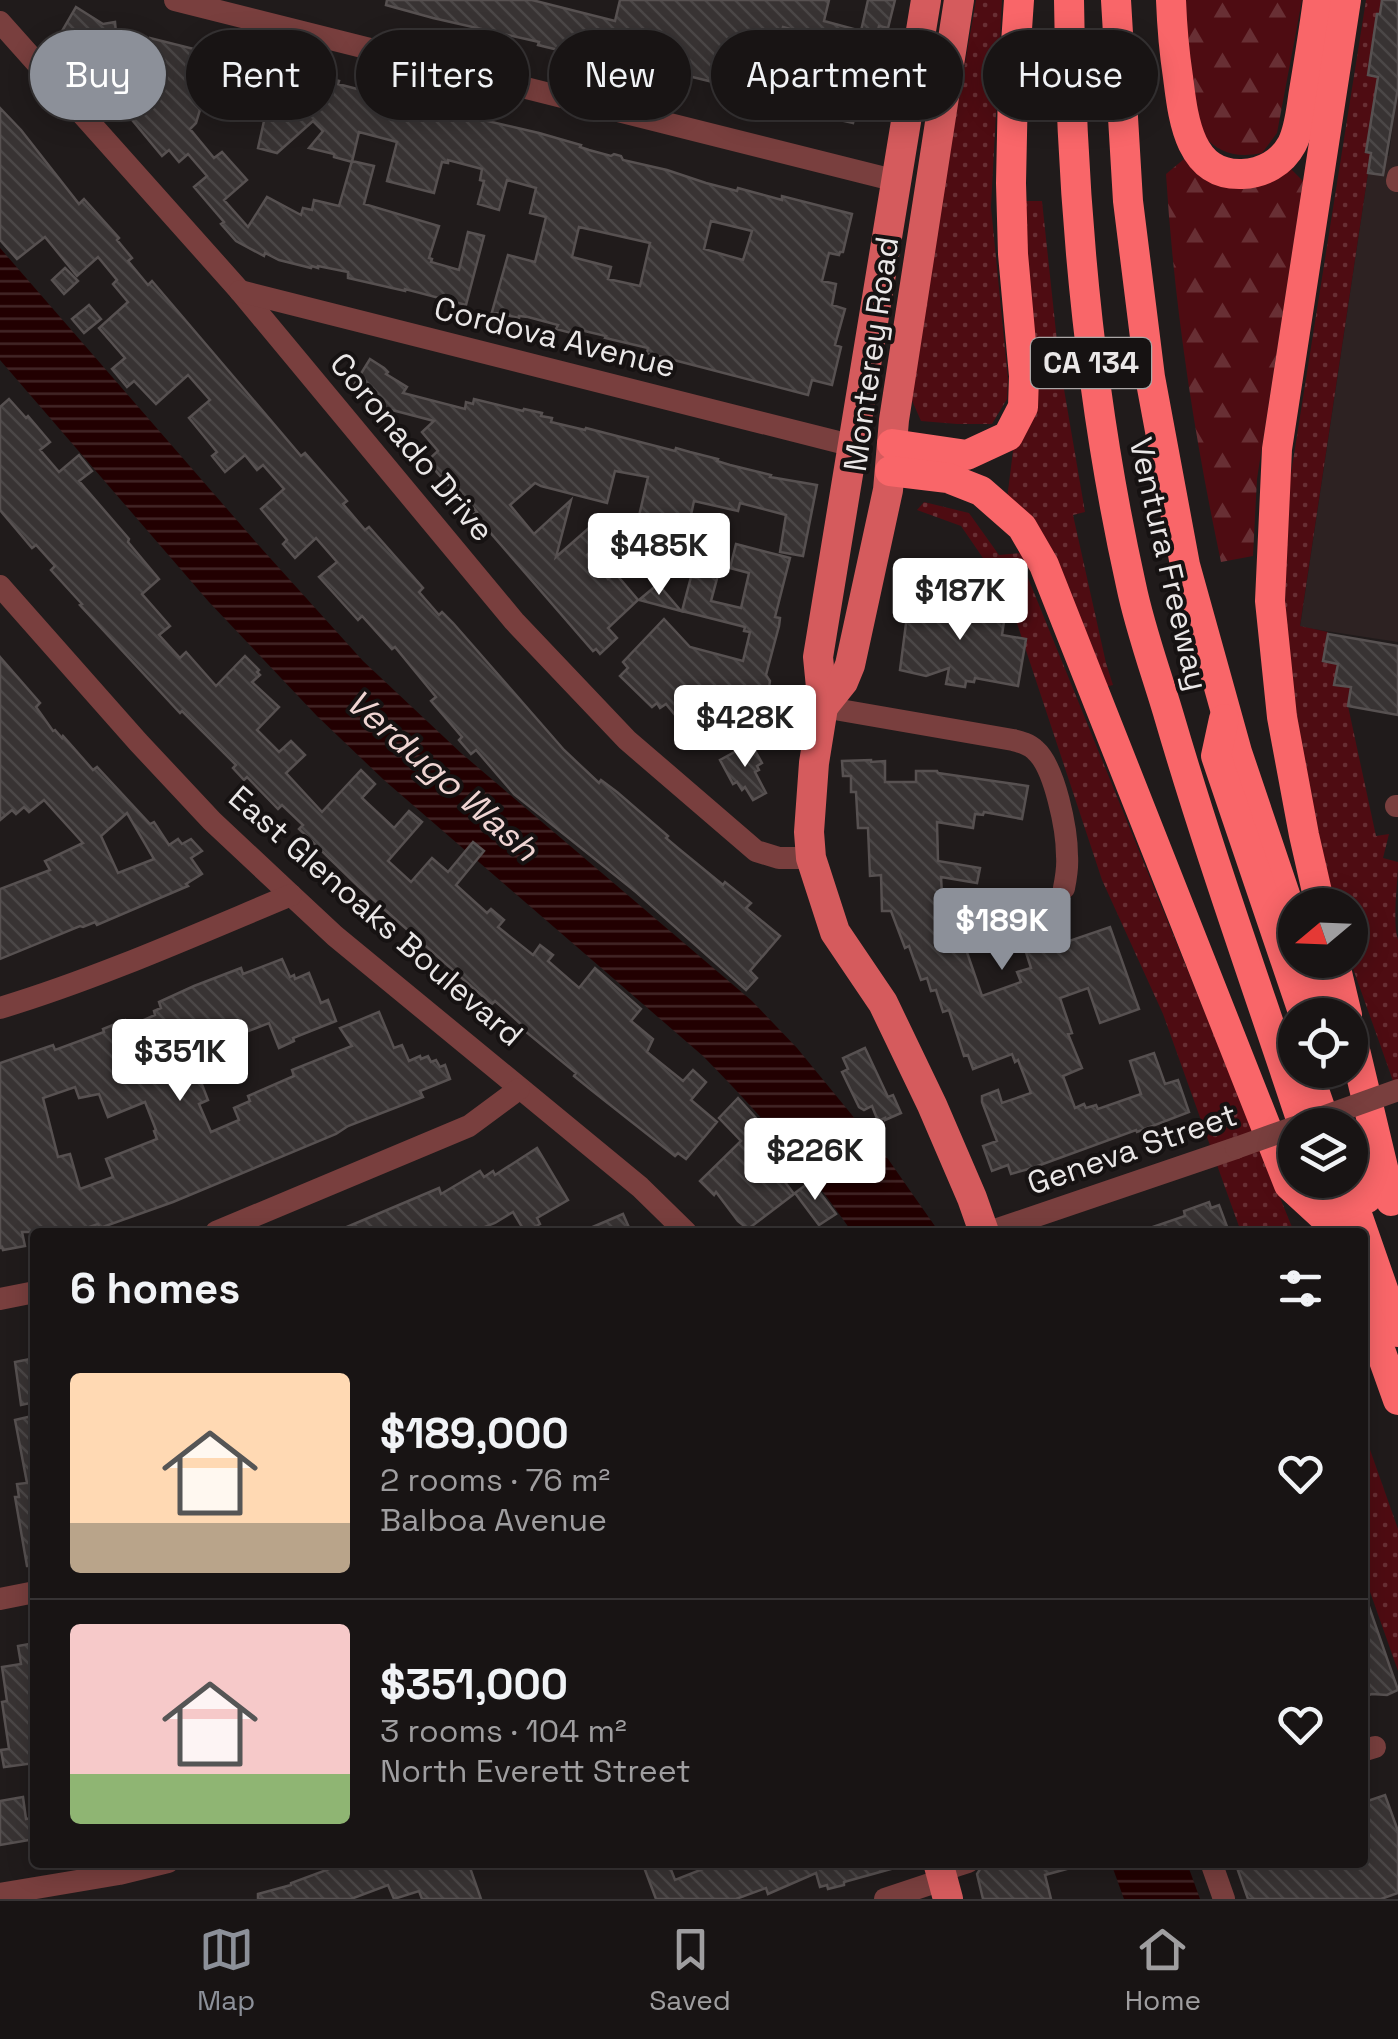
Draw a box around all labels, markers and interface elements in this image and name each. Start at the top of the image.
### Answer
chip: Buy [30,30,166,120]
chip: Rent [186,30,336,120]
chip: Filters [356,30,529,120]
chip: New [549,30,691,120]
chip: Apartment [711,30,963,120]
chip: House [983,30,1158,120]
street label: Monterey Road [835,234,907,474]
street label: Cordova Avenue [430,288,680,386]
road number: CA 134 [1031,338,1151,388]
street label: Coronado Drive [321,344,503,550]
street label: Ventura Freeway [1120,434,1218,694]
pin: $485K [589,513,729,598]
text: $485K [610,525,708,565]
pin: $187K [890,558,1030,643]
text: $187K [915,570,1005,610]
water label: Verdugo Wash [337,679,548,871]
pin: $428K [675,685,815,770]
text: $428K [696,697,794,737]
street label: East Glenoaks Boulevard [221,777,531,1055]
pin: $189K [932,888,1072,973]
north arrow [1278,888,1368,978]
map controls [1278,888,1368,1198]
text: $189K [956,900,1048,940]
button: locate [1278,998,1368,1088]
pin: $351K [110,1019,250,1104]
text: $351K [134,1031,226,1071]
street label: Geneva Street [1022,1094,1242,1204]
button: layers [1278,1108,1368,1198]
pin: $226K [745,1118,885,1203]
text: $226K [766,1130,864,1170]
icon: filters [1273,1261,1328,1316]
text: 6 homes [70,1262,240,1315]
text: $189,000 [380,1407,569,1460]
icon: home [150,1413,270,1533]
icon: heart [1273,1446,1328,1501]
text: 2 rooms · 76 m² [380,1460,610,1500]
text: Balboa Avenue [380,1500,607,1540]
text: $351,000 [380,1658,568,1711]
icon: home [150,1664,270,1784]
icon: heart [1273,1697,1328,1752]
text: 3 rooms · 104 m² [380,1711,627,1751]
text: North Everett Street [380,1751,691,1791]
tab: Map [197,1922,255,2018]
tab: Saved [649,1922,731,2018]
tab: Home [1125,1922,1201,2018]

